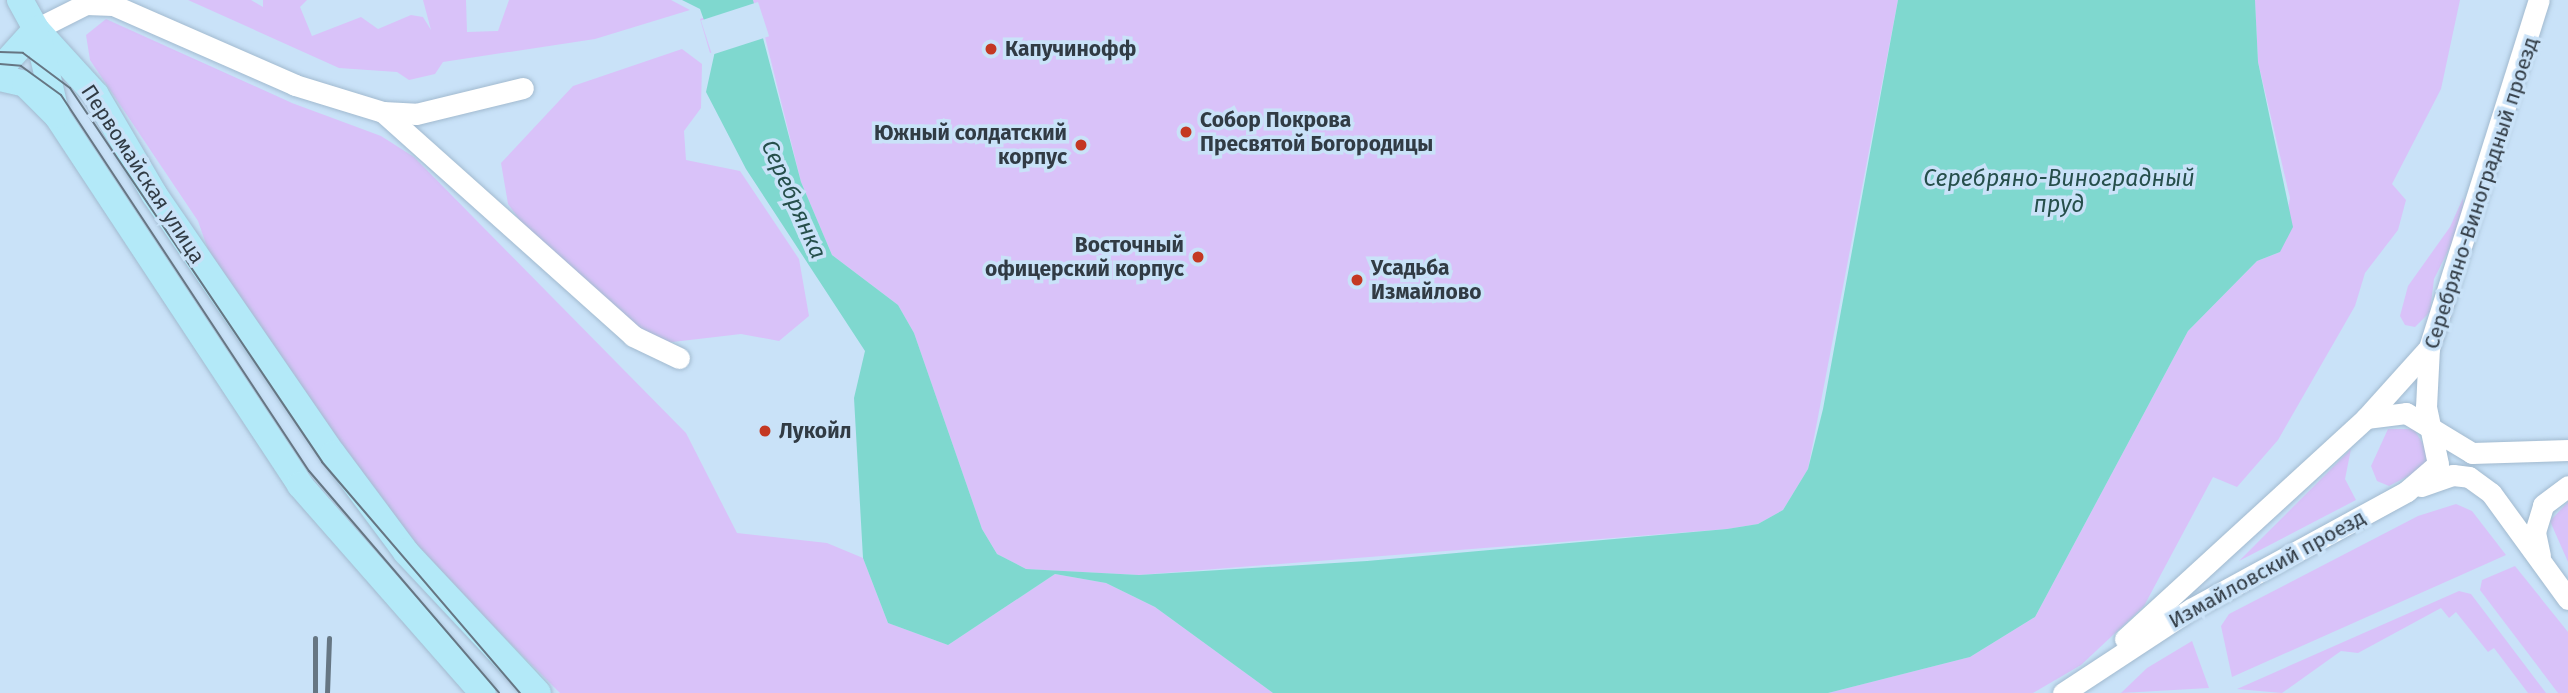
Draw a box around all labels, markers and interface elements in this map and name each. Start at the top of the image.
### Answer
street label: Серебряно-Виноградный проезд [2419,34,2543,352]
place label: Капучинофф [1005,36,1136,62]
marker: Капучинофф [983,41,999,57]
street label: Первомайская улица [76,80,210,268]
place label: Собор Покрова Пресвятой Богородицы [1200,107,1433,157]
place label: Южный солдатский корпус [874,120,1067,170]
marker: Собор Покрова Пресвятой Богородицы [1178,124,1194,140]
water label: Серебрянка [756,135,832,263]
marker: Южный солдатский корпус [1073,137,1089,153]
water label: Серебряно-Виноградный пруд [1923,164,2195,218]
place label: Восточный офицерский корпус [985,232,1184,282]
marker: Восточный офицерский корпус [1190,249,1206,265]
place label: Усадьба Измайлово [1371,255,1481,305]
marker: Усадьба Измайлово [1349,272,1365,288]
place label: Лукойл [779,418,852,444]
marker: Лукойл [757,423,773,439]
street label: Измайловский проезд [2164,504,2370,634]

